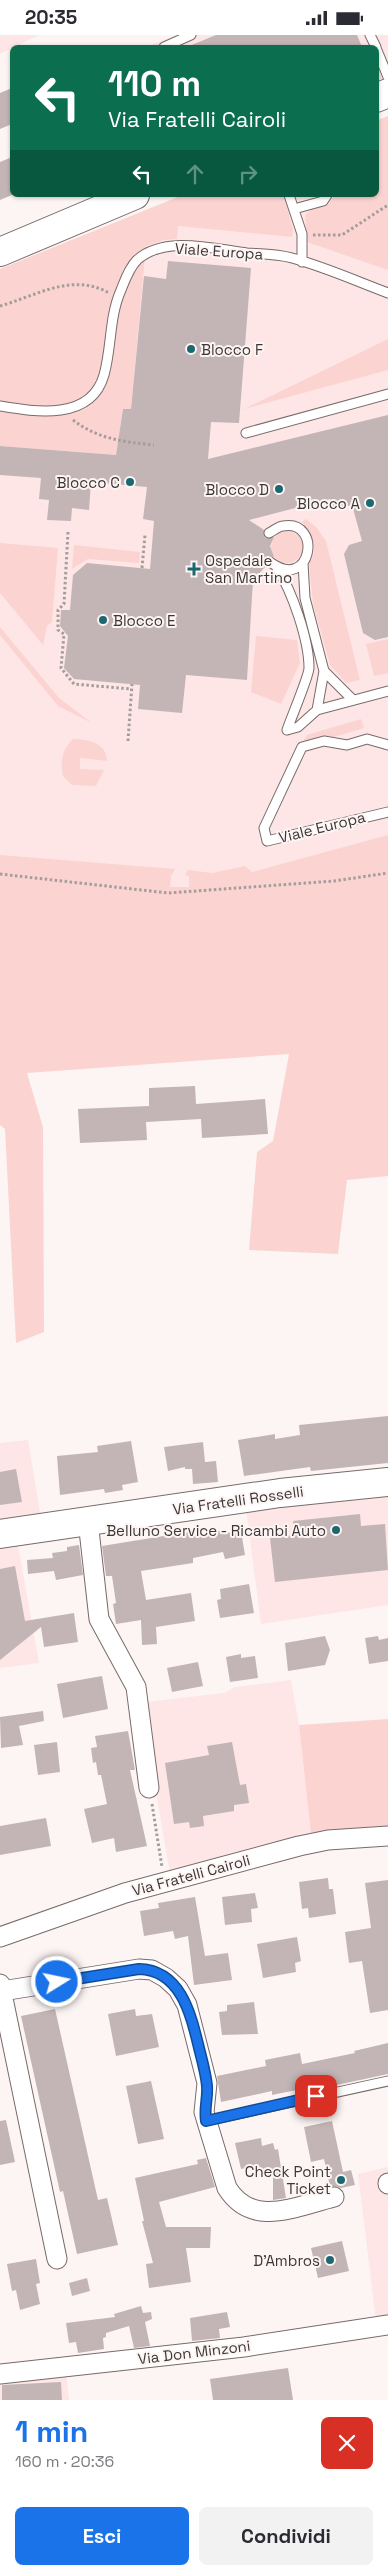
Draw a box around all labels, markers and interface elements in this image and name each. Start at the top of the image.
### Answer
text: 20:35 [25,5,77,30]
text: 110 m [108,62,201,106]
icon: left [25,65,90,130]
text: Via Fratelli Cairoli [108,105,286,133]
icon: left [128,160,156,188]
icon: ahead [181,160,209,188]
icon: right [234,160,262,188]
street label: Viale Europa [174,238,264,264]
place label: Blocco F [201,340,263,359]
marker: Blocco F [185,343,197,355]
place label: Blocco C [56,473,120,492]
marker: Blocco C [124,476,136,488]
place label: Blocco D [205,480,269,499]
marker: Blocco D [273,483,285,495]
place label: Blocco A [297,494,361,513]
marker: Blocco A [364,497,376,509]
place label: Ospedale San Martino [205,551,292,587]
marker: Ospedale San Martino [187,562,201,576]
place label: Blocco E [113,611,175,630]
marker: Blocco E [97,614,109,626]
street label: Viale Europa [277,807,368,847]
street label: Via Fratelli Rosselli [171,1481,305,1519]
place label: Belluno Service - Ricambi Auto [106,1521,326,1540]
marker: Belluno Service - Ricambi Auto [330,1524,342,1536]
street label: Via Fratelli Cairoli [130,1850,252,1900]
position arrow [30,1955,82,2007]
pin [295,2075,337,2117]
icon: arrive [302,2082,330,2110]
place label: Check Point Ticket [245,2162,331,2198]
marker: Check Point Ticket [335,2174,347,2186]
place label: D'Ambros [253,2251,320,2270]
marker: D'Ambros [324,2254,336,2266]
street label: Via Don Minzoni [137,2336,251,2368]
text: 1 min [15,2412,88,2451]
button: close [321,2417,373,2469]
text: 160 m · 20:36 [15,2451,114,2472]
button: Esci [15,2507,189,2565]
button: Condividi [199,2507,373,2565]

